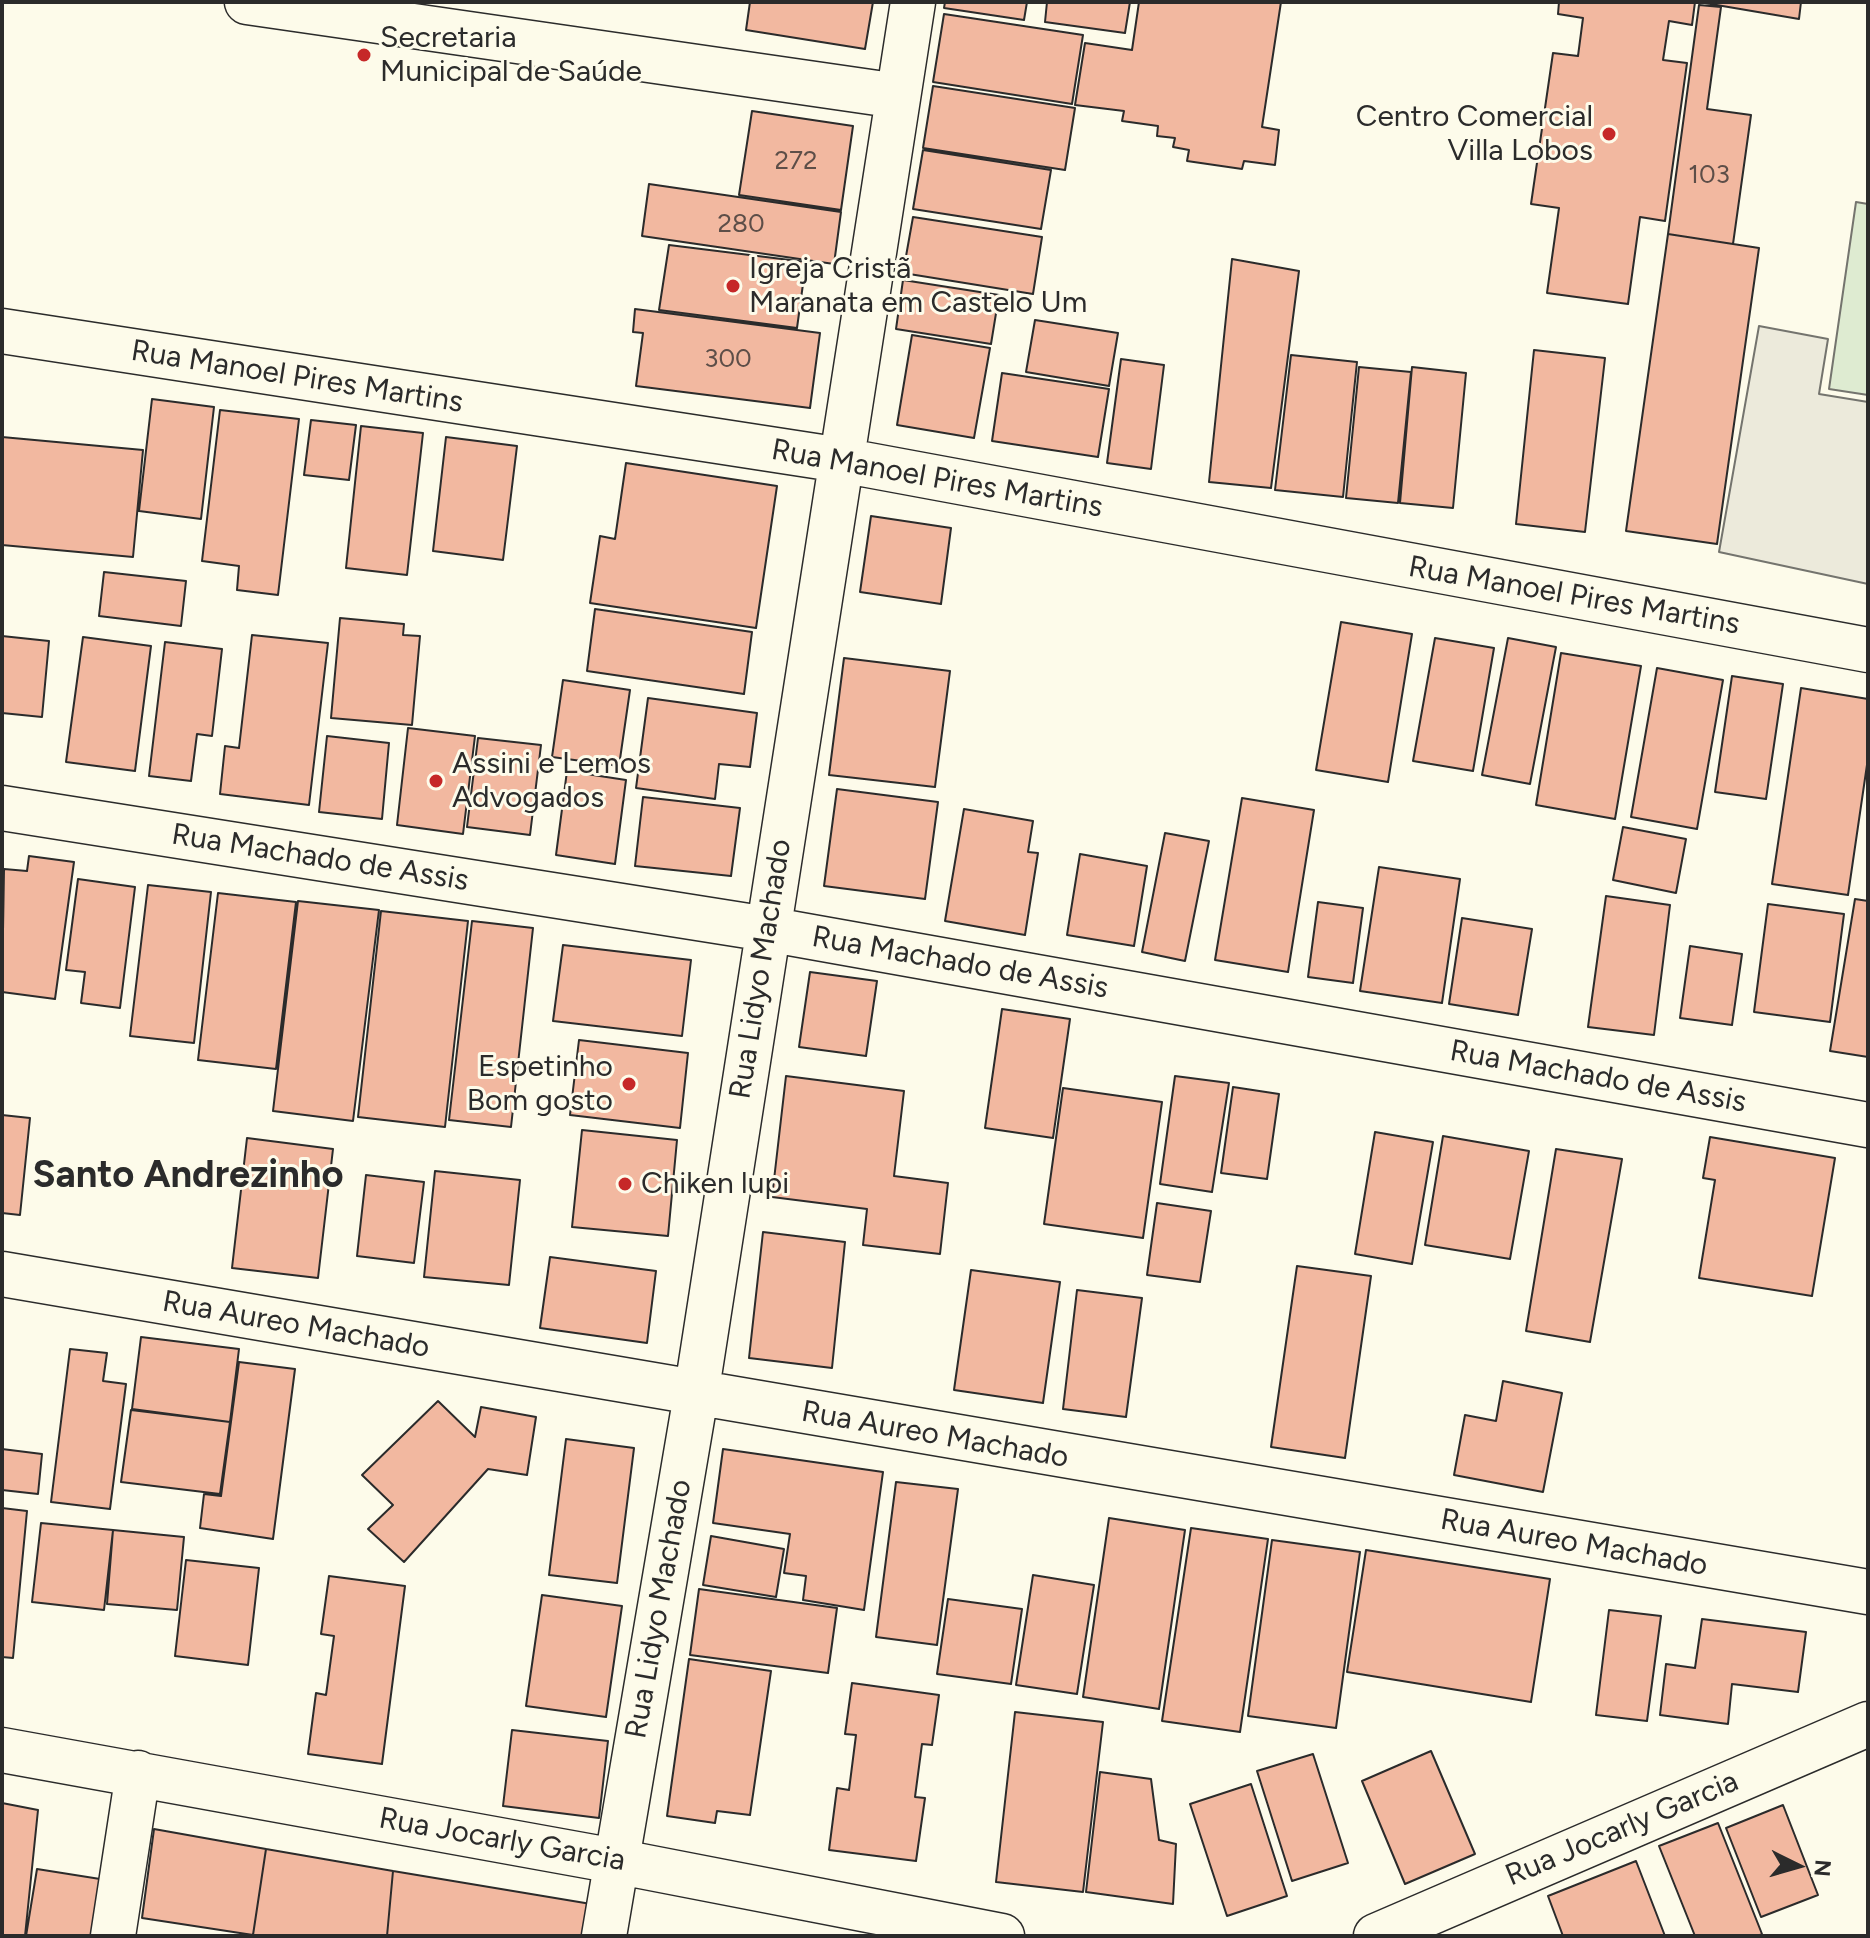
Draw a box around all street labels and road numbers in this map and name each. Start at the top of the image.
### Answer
street label: Rua Manoel Pires Martins [128,333,466,421]
street label: Rua Manoel Pires Martins [769,432,1105,526]
street label: Rua Manoel Pires Martins [1406,549,1742,643]
street label: Rua Machado de Assis [169,817,471,899]
street label: Rua Lidyo Machado [723,837,799,1101]
street label: Rua Machado de Assis [809,919,1111,1007]
street label: Rua Machado de Assis [1447,1033,1749,1121]
street label: Rua Aureo Machado [160,1284,432,1366]
street label: Rua Aureo Machado [799,1394,1071,1476]
street label: Rua Lidyo Machado [618,1477,700,1741]
street label: Rua Aureo Machado [1438,1502,1710,1584]
street label: Rua Jocarly Garcia [1500,1764,1744,1894]
street label: Rua Jocarly Garcia [376,1801,628,1879]

